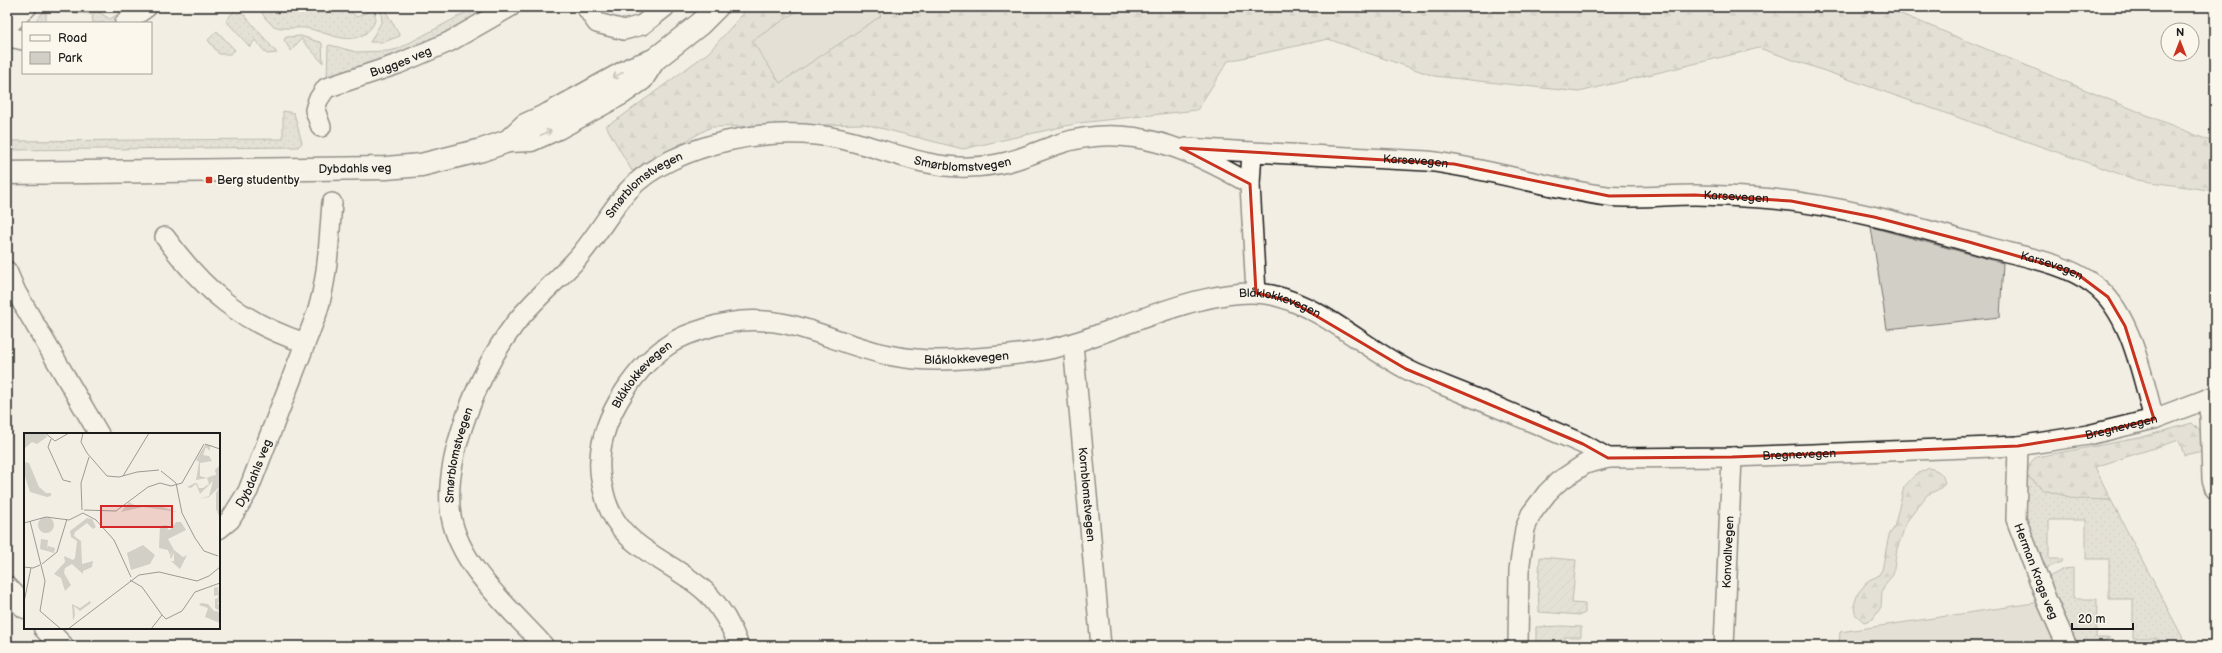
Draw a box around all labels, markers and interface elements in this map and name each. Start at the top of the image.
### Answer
legend [22,22,152,74]
north arrow [2160,22,2200,62]
text: N [2176,26,2184,39]
text: Road [58,31,87,46]
street label: Bugges veg [368,43,434,81]
text: Park [58,51,82,66]
one-way arrow [612,72,624,80]
one-way arrow [539,129,551,137]
street label: Smørblomstvegen [602,149,685,221]
street label: Karsevegen [1383,152,1449,172]
street label: Smørblomstvegen [912,153,1013,175]
street label: Dybdahls veg [318,161,392,177]
place label: Berg studentby [217,173,300,188]
marker: Berg studentby [204,175,214,185]
street label: Karsevegen [1703,188,1770,207]
street label: Karsevegen [2019,248,2086,284]
street label: Blåklokkevegen [1238,286,1323,322]
street label: Blåklokkevegen [609,338,675,411]
street label: Blåklokkevegen [924,348,1010,368]
street label: Smørblomstvegen [443,405,477,503]
street label: Bregnevegen [2084,411,2159,443]
inset map [24,433,220,629]
street label: Dybdahls veg [233,437,275,510]
street label: Kornblomstvegen [1075,446,1098,543]
street label: Bregnevegen [1762,446,1837,464]
street label: Konvallvegen [1719,515,1738,589]
street label: Herman Krags veg [2010,521,2061,622]
scale bar [2072,605,2133,631]
text: 20 m [2078,612,2105,627]

